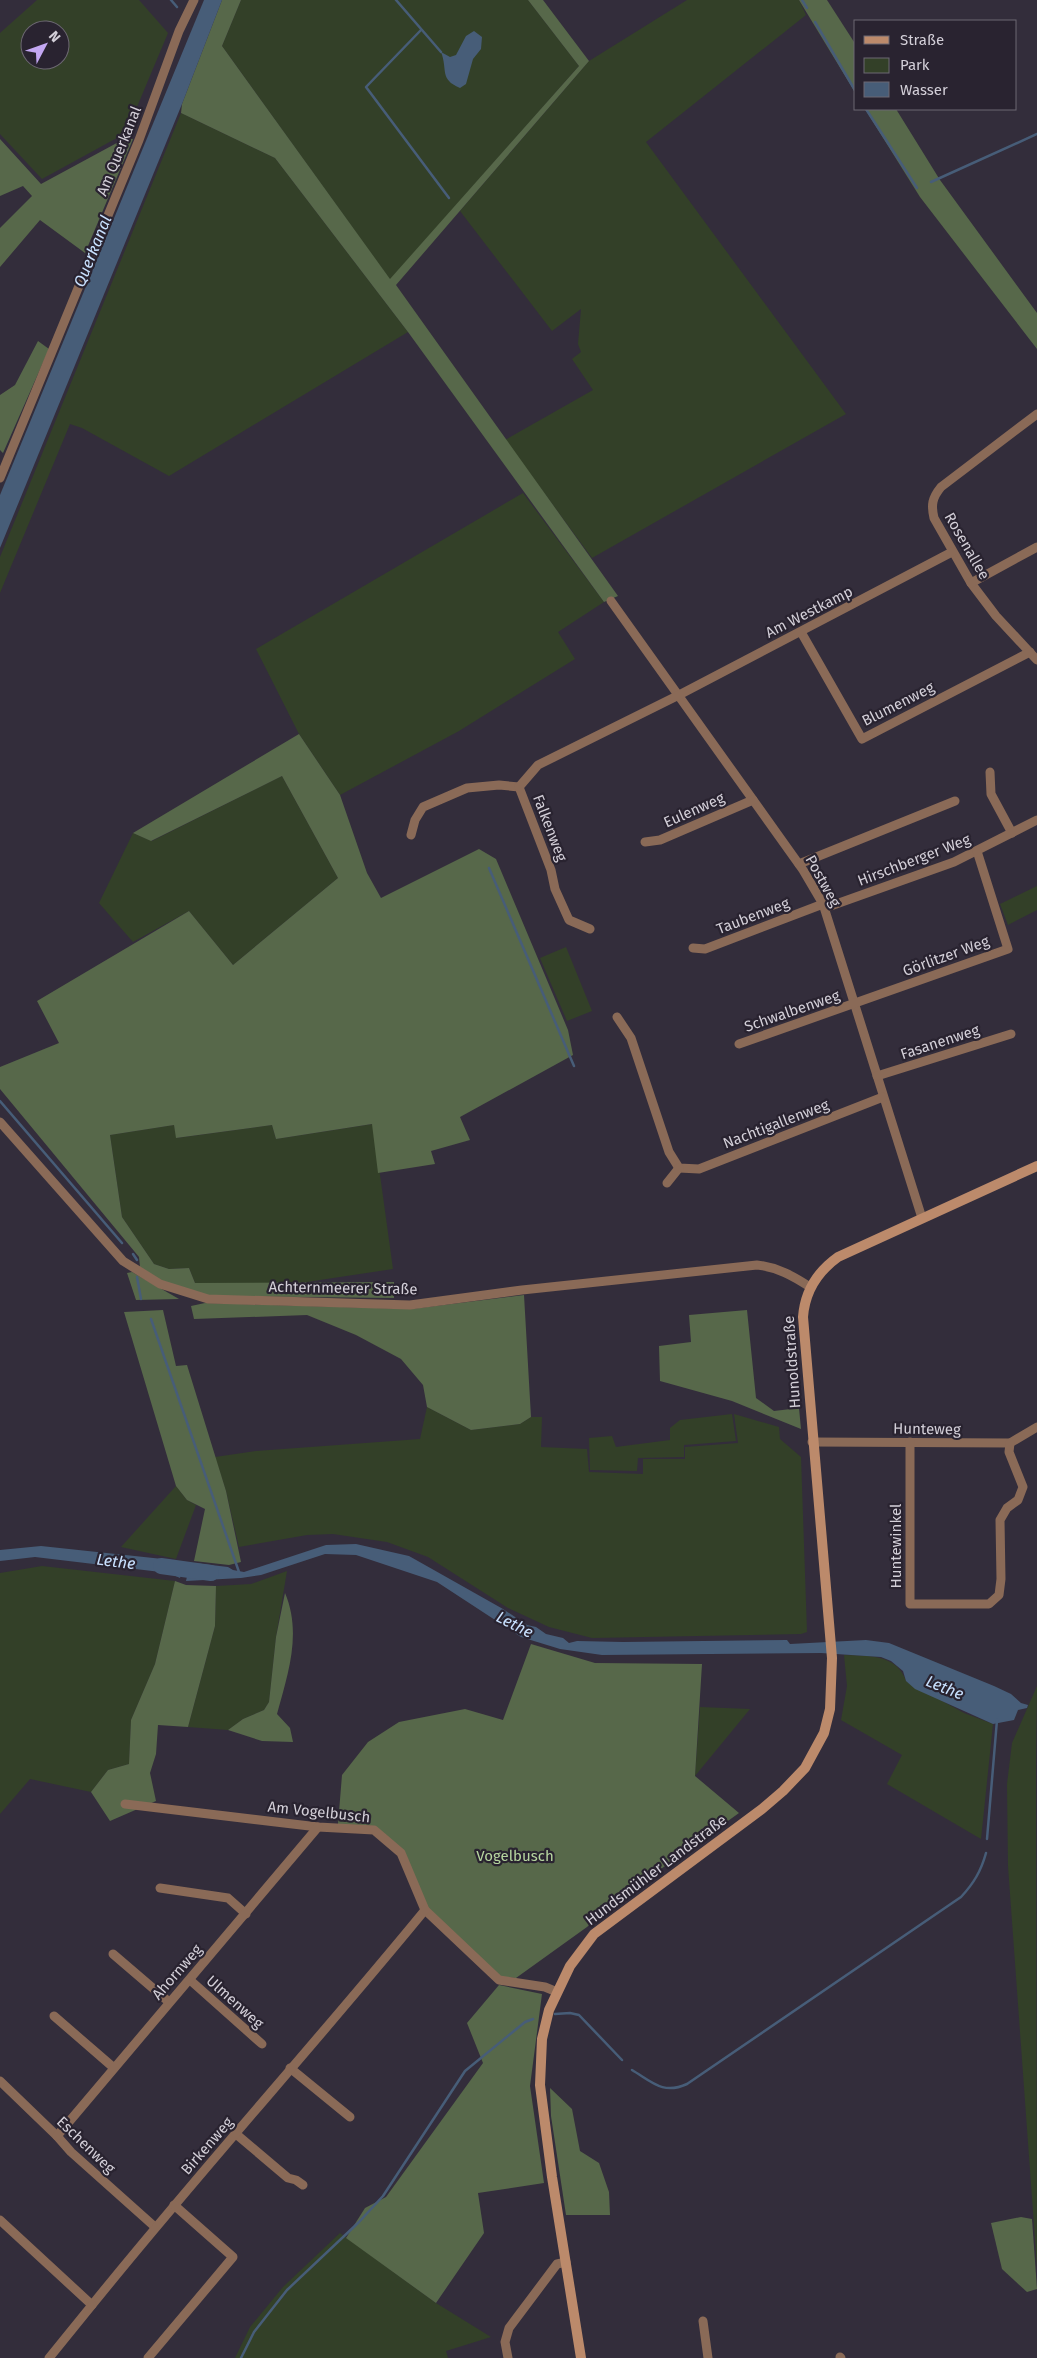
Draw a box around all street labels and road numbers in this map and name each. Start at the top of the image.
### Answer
street label: Am Querkanal [93,103,145,199]
street label: Rosenallee [941,509,993,583]
street label: Am Westkamp [762,582,856,642]
street label: Blumenweg [859,678,937,730]
street label: Eulenweg [661,789,727,831]
street label: Falkenweg [529,792,571,864]
street label: Hirschberger Weg [855,830,973,890]
street label: Postweg [802,852,845,910]
street label: Taubenweg [714,894,792,938]
street label: Görlitzer Weg [900,932,992,980]
street label: Schwalbenweg [742,986,842,1036]
street label: Fasanenweg [898,1021,982,1063]
street label: Nachtigallenweg [721,1095,832,1152]
street label: Achternmeerer Straße [268,1278,418,1298]
street label: Hunoldstraße [780,1315,804,1409]
street label: Hunteweg [893,1419,961,1439]
street label: Huntewinkel [887,1503,905,1588]
street label: Am Vogelbusch [267,1798,371,1826]
street label: Hundsmühler Landstraße [582,1811,730,1929]
street label: Ahornweg [148,1940,206,2003]
street label: Ulmenweg [203,1972,268,2033]
street label: Eschenweg [53,2113,119,2178]
street label: Birkenweg [177,2113,237,2178]

